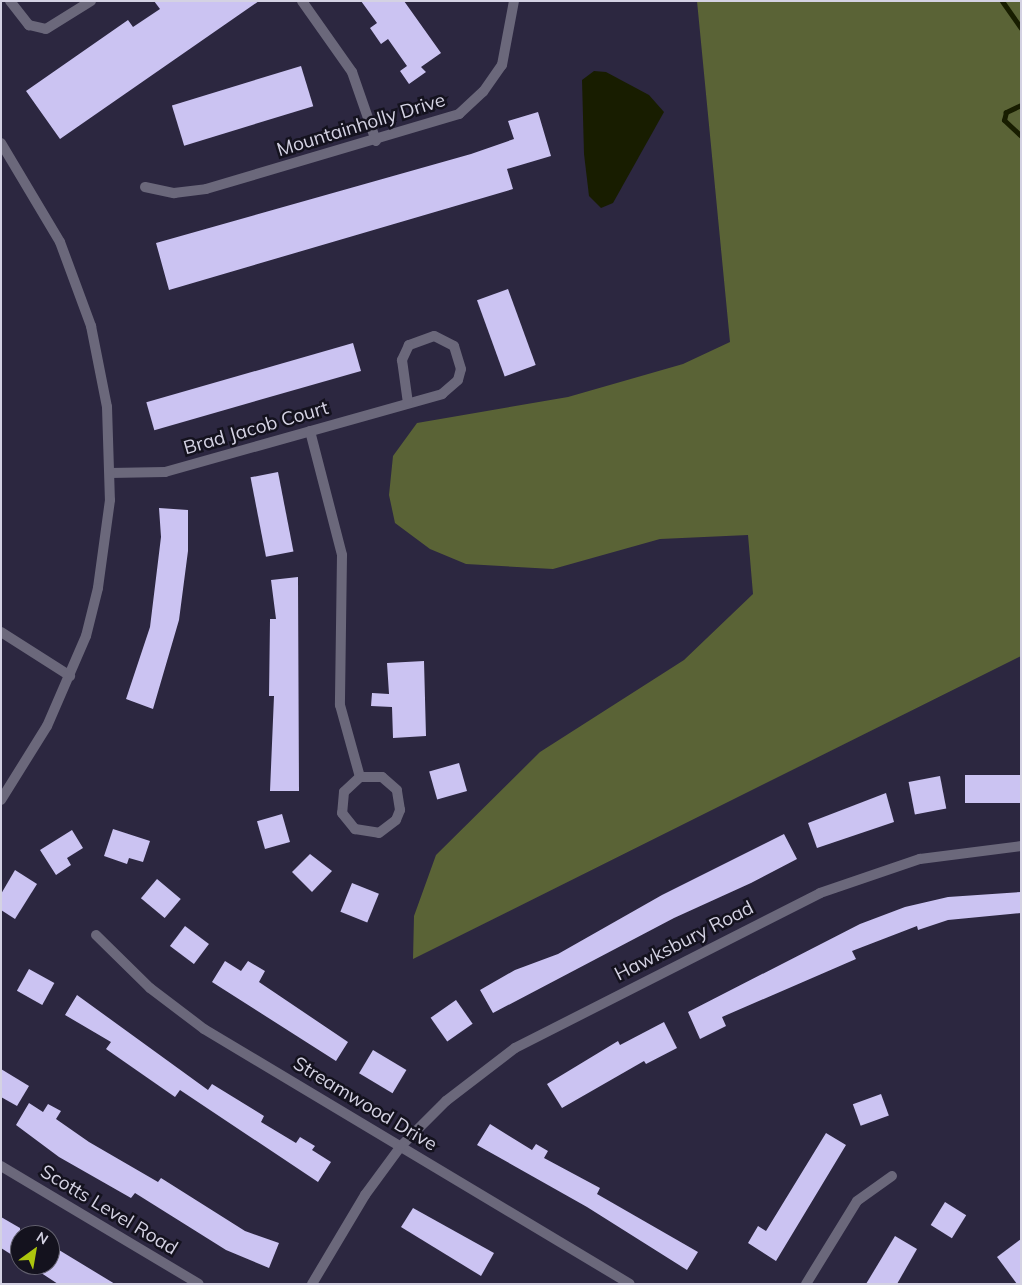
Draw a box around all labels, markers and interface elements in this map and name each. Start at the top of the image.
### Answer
street label: Mountainholly Drive [274,89,448,161]
street label: Brad Jacob Court [181,396,331,460]
street label: Hawksbury Road [611,896,757,986]
street label: Streamwood Drive [289,1052,441,1156]
street label: Scotts Level Road [36,1160,182,1260]
north arrow [10,1225,60,1275]
text: N [33,1228,52,1249]

